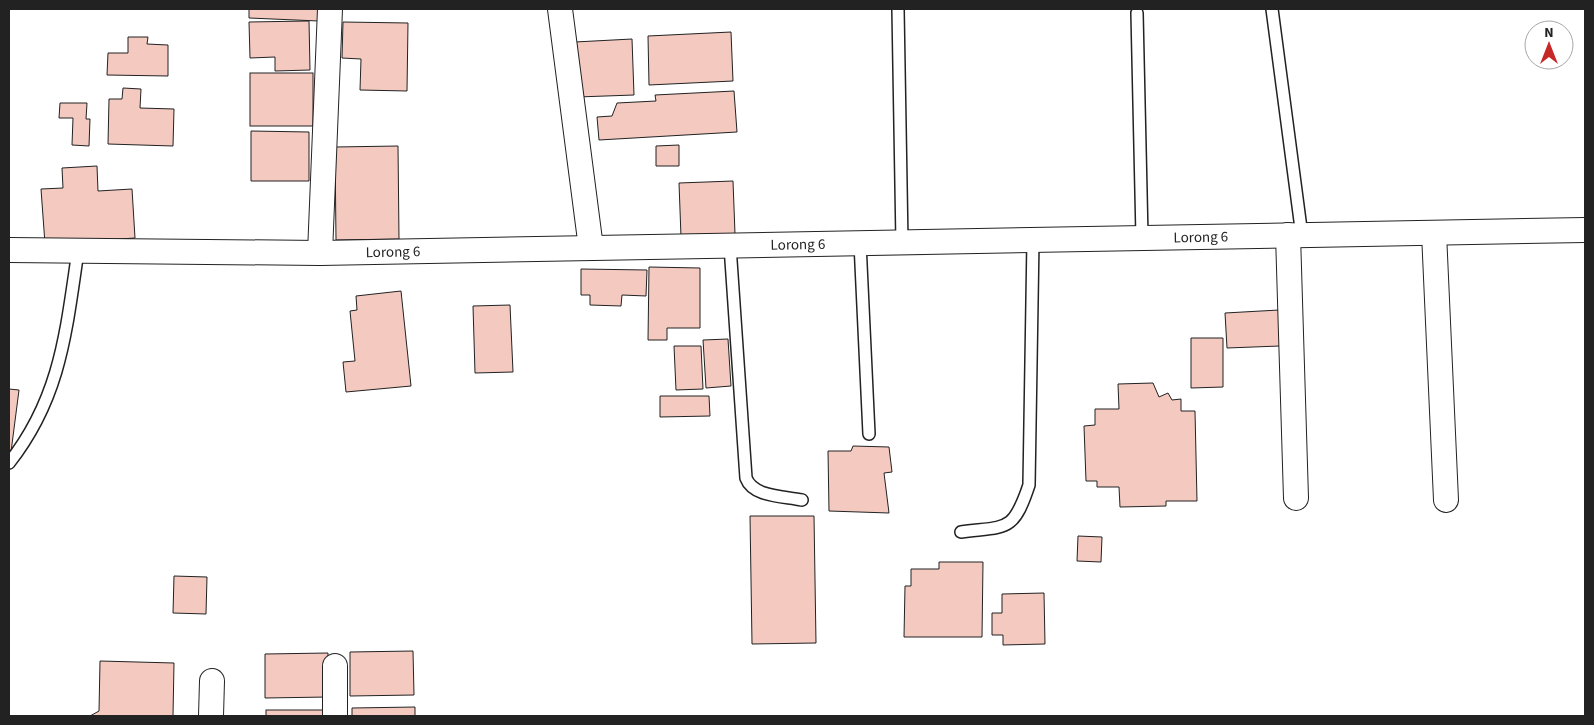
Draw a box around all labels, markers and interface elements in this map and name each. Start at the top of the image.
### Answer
north arrow [1524,20,1574,70]
text: N [1544,23,1554,43]
street label: Lorong 6 [1173,226,1228,248]
street label: Lorong 6 [770,233,825,255]
street label: Lorong 6 [365,241,421,263]

